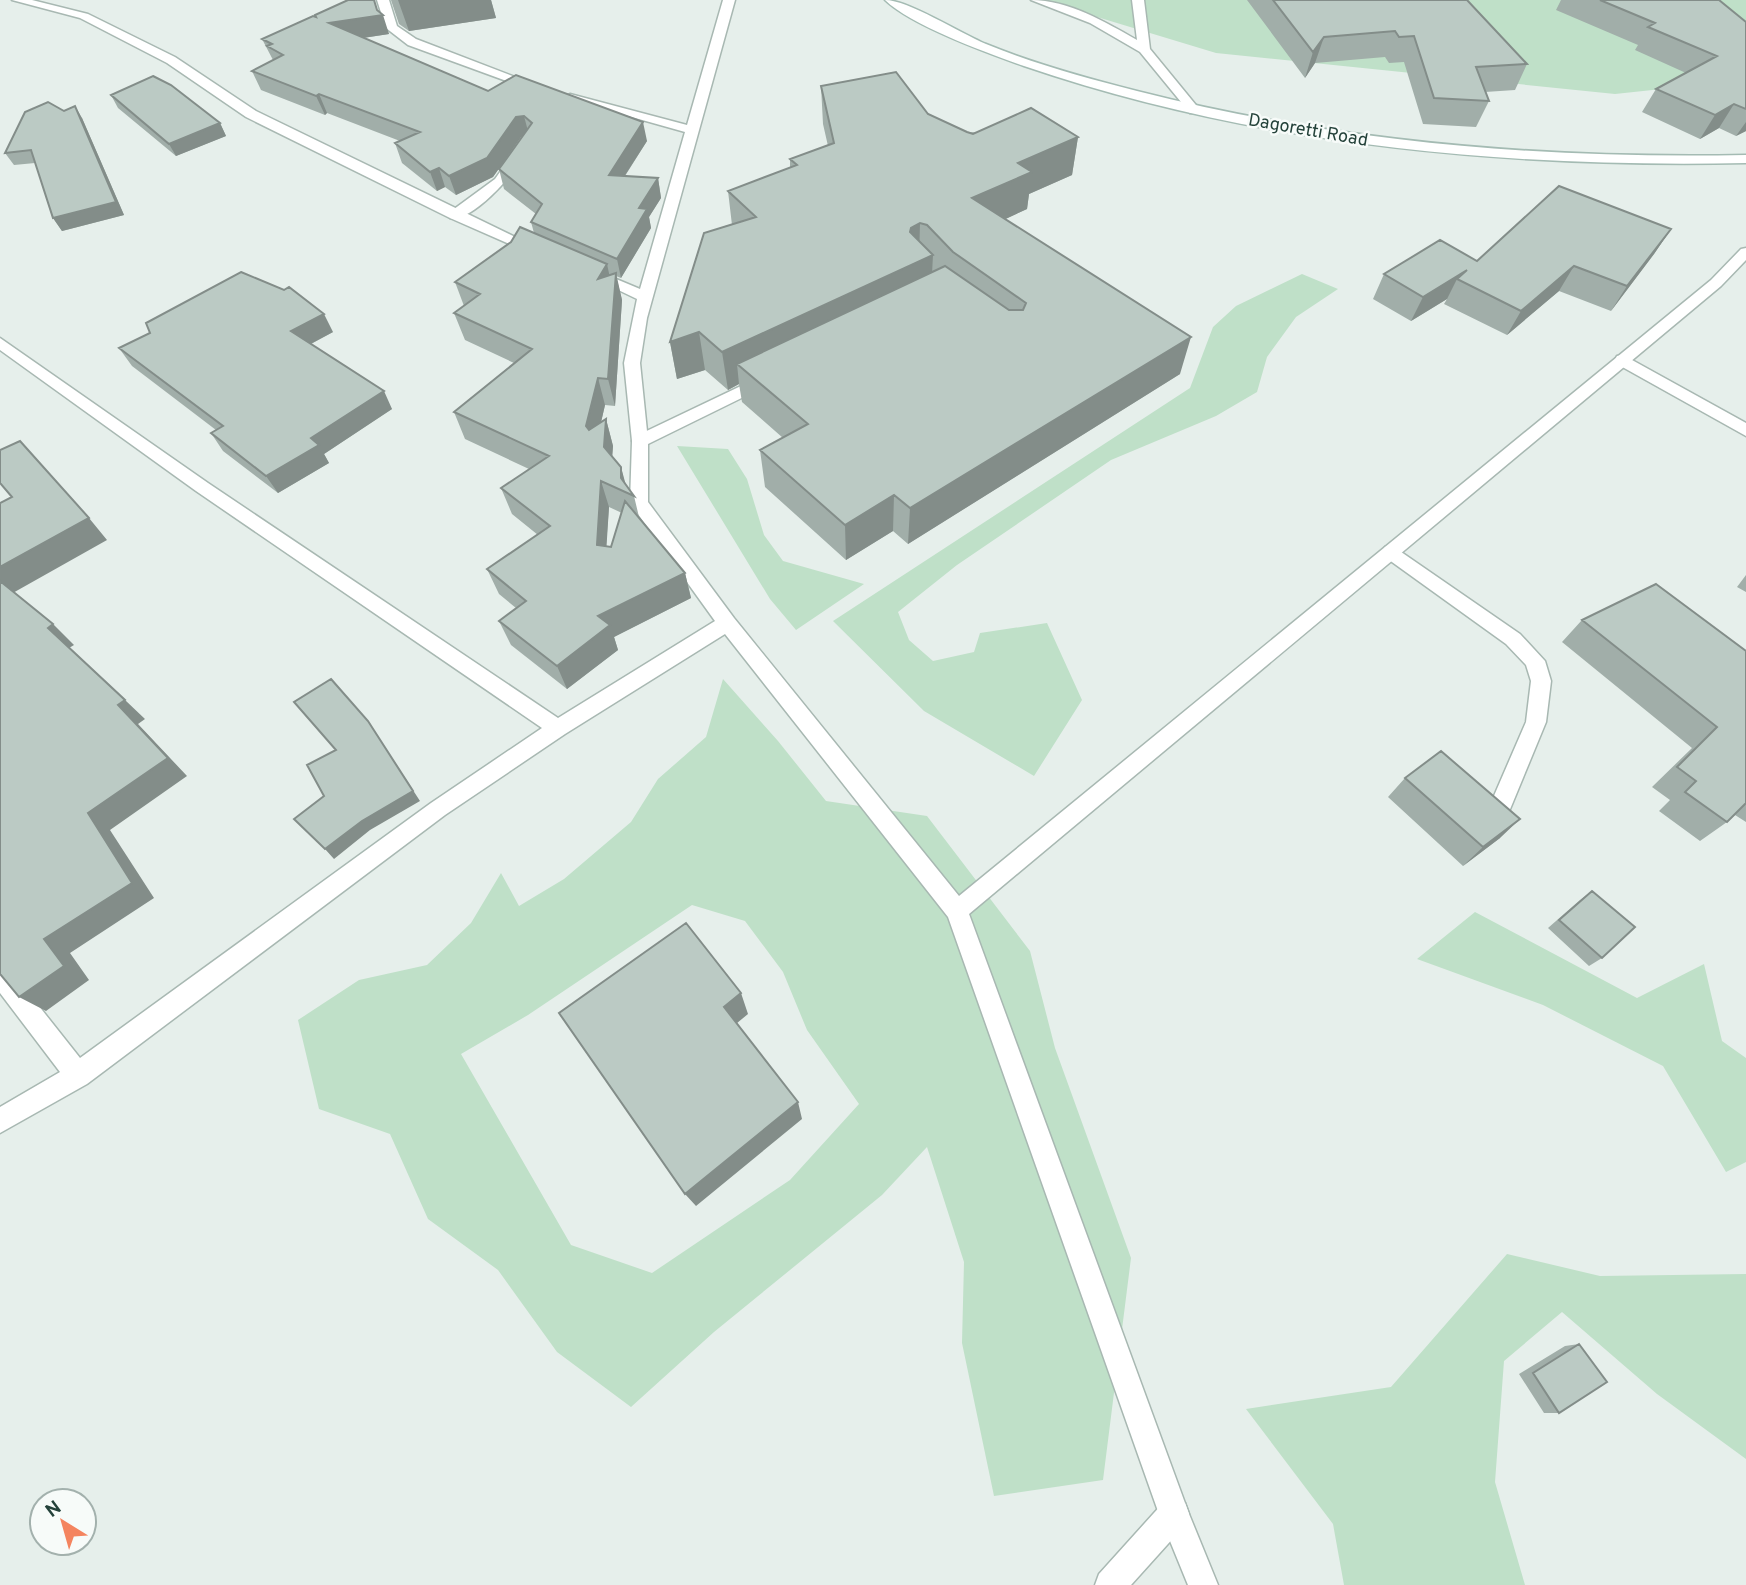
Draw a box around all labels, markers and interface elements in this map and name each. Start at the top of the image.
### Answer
street label: Dagoretti Road [1246,109,1370,153]
north arrow [28,1487,98,1557]
text: N [41,1496,67,1524]

